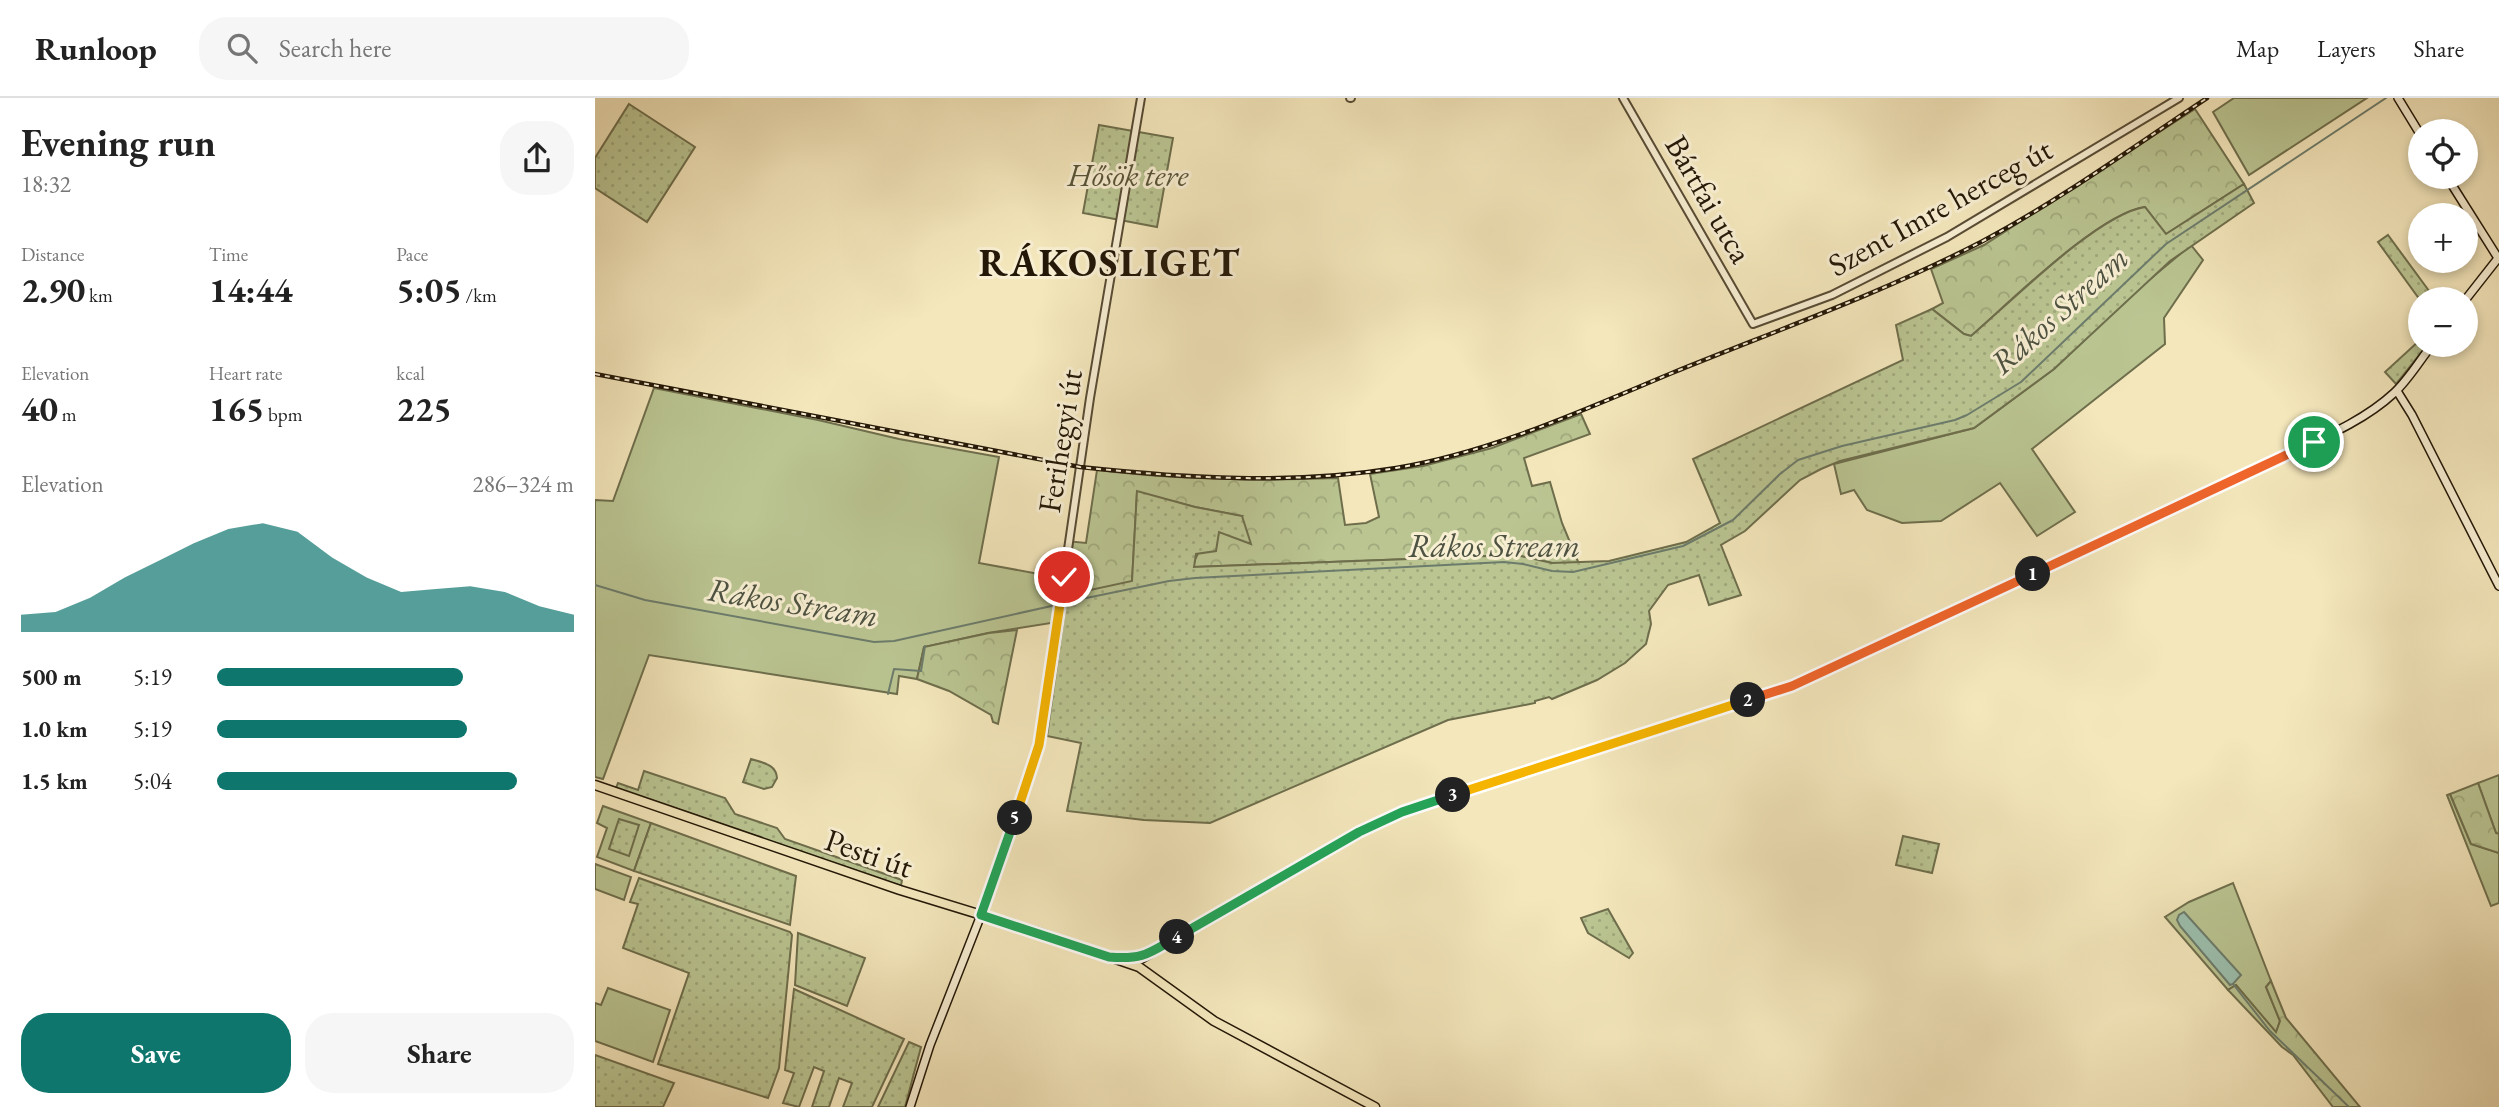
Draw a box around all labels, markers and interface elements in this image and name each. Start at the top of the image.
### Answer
search box [199,17,689,80]
text: Runloop [35,27,157,70]
icon: search [223,29,261,67]
text: Search here [279,31,391,65]
text: Map [2236,33,2279,64]
text: Layers [2317,33,2376,64]
text: Share [2414,33,2464,64]
text: Evening run [21,118,216,167]
map controls [2408,119,2478,357]
button: locate [2408,119,2478,189]
button: share [500,121,574,195]
street label: Bártfai utca [1656,127,1763,271]
street label: Szent Imre herceg út [1821,128,2059,286]
park label: Hősök tere [1067,154,1189,196]
text: 18:32 [21,169,71,199]
button: + [2408,203,2478,273]
water label: Rákos Stream [1981,237,2137,383]
district label: RÁKOSLIGET [979,238,1241,287]
text: Distance [21,242,84,267]
text: Time [209,242,248,267]
text: Pace [396,242,428,267]
text: 2.90 [21,267,85,312]
text: 14:44 [209,267,293,312]
text: 5:05 [396,267,462,312]
text: km [85,283,113,308]
text: /km [462,283,497,308]
button: − [2408,287,2478,357]
text: Elevation [21,361,89,386]
text: Heart rate [209,361,282,386]
text: kcal [396,361,425,386]
street label: Ferihegyi út [1028,366,1092,516]
text: 40 [21,386,58,431]
text: 165 [209,386,264,431]
text: 225 [396,386,452,431]
text: m [58,402,77,427]
text: bpm [264,402,302,427]
pin [2284,412,2344,472]
icon: arrive [2295,423,2333,461]
text: Elevation [21,469,104,499]
text: 286–324 m [473,469,574,499]
water label: Rákos Stream [1408,524,1580,567]
pin [1034,547,1094,607]
pin: 1 [2015,556,2051,592]
icon: check [1045,558,1083,596]
text: 1 [2027,561,2038,586]
water label: Rákos Stream [705,567,881,637]
text: 500 m [21,662,82,692]
text: 5:19 [133,662,172,692]
pin: 2 [1731,682,1765,718]
text: 2 [1742,687,1753,712]
text: 1.0 km [21,714,88,744]
text: 5:19 [133,714,172,744]
text: 1.5 km [21,766,88,796]
text: 5:04 [133,766,172,796]
pin: 3 [1435,778,1471,812]
text: 3 [1447,782,1458,807]
pin: 5 [997,800,1033,836]
text: 5 [1009,805,1020,830]
street label: Pesti út [820,818,918,888]
pin: 4 [1159,920,1195,954]
text: 4 [1171,924,1182,949]
button: Save [21,1013,291,1093]
button: Share [305,1013,574,1093]

